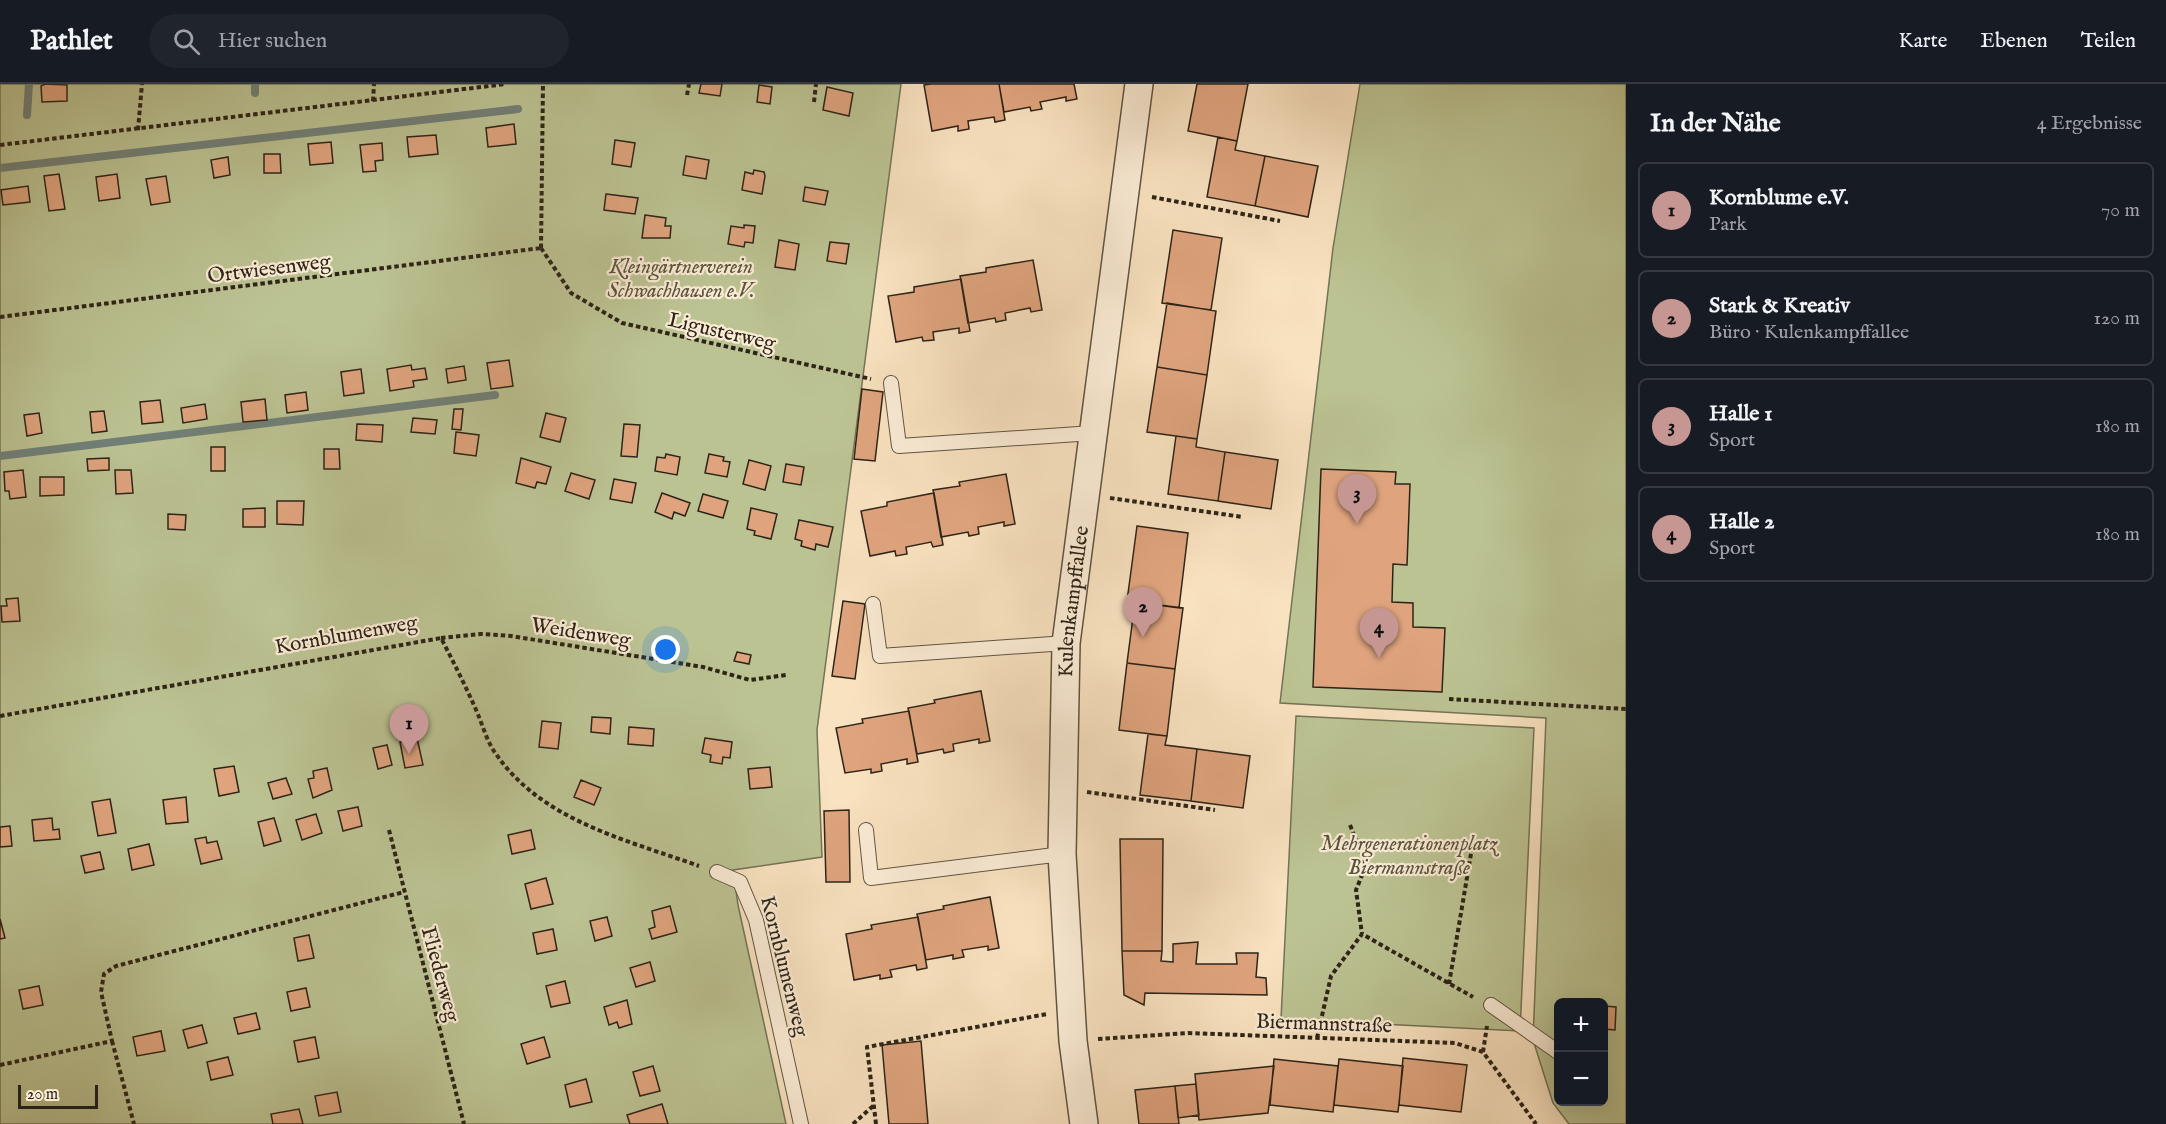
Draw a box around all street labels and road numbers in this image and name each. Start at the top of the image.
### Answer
street label: Ortwiesenweg [206,248,333,290]
street label: Ligusterweg [665,307,779,358]
street label: Kulenkampffallee [1053,524,1096,678]
street label: Kornblumenweg [273,610,420,661]
street label: Weidenweg [529,612,633,655]
street label: Kornblumenweg [753,893,814,1040]
street label: Fliederweg [414,924,465,1026]
street label: Biermannstraße [1255,1009,1393,1040]

